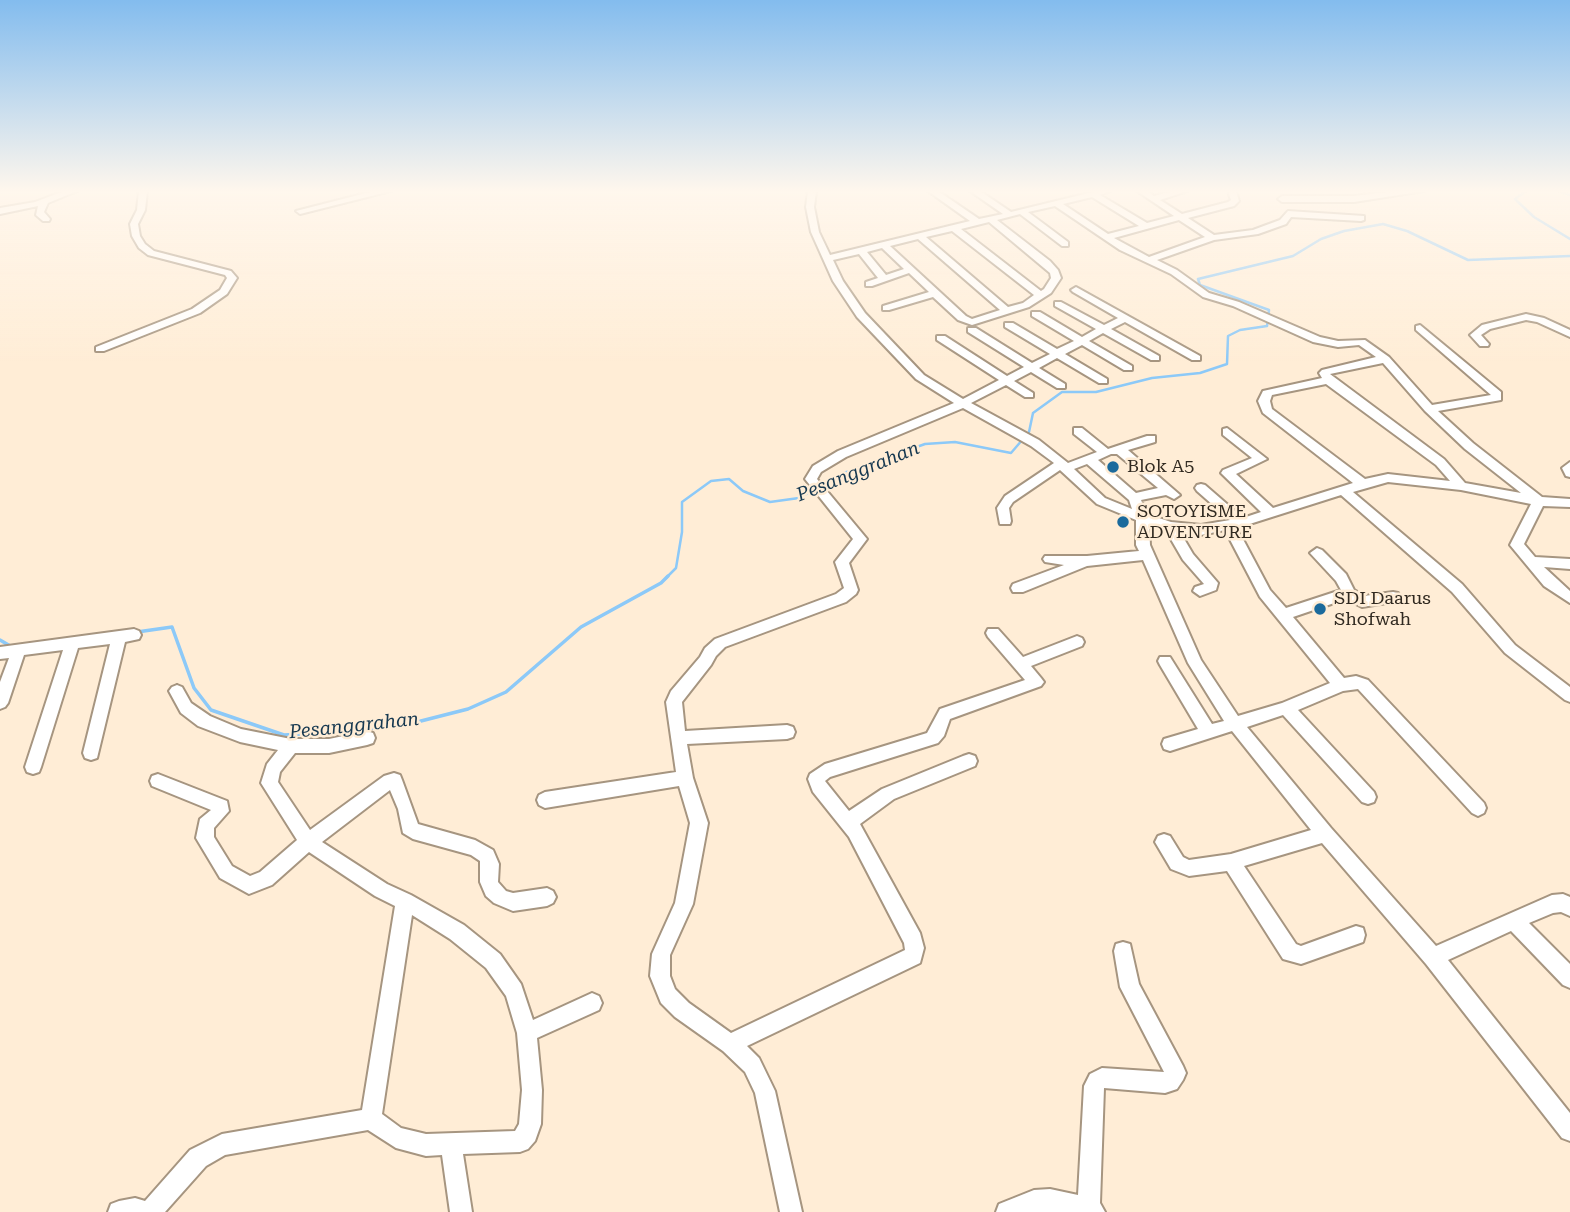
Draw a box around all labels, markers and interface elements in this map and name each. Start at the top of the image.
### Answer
water label: Pesanggrahan [793,437,923,507]
place label: Blok A5 [1127,456,1194,478]
marker: Blok A5 [1105,459,1121,475]
place label: SOTOYISME ADVENTURE [1137,501,1252,544]
marker: SOTOYISME ADVENTURE [1115,514,1131,530]
place label: SDI Daarus Shofwah [1334,588,1431,630]
marker: SDI Daarus Shofwah [1312,601,1328,617]
water label: Pesanggrahan [288,708,420,744]

